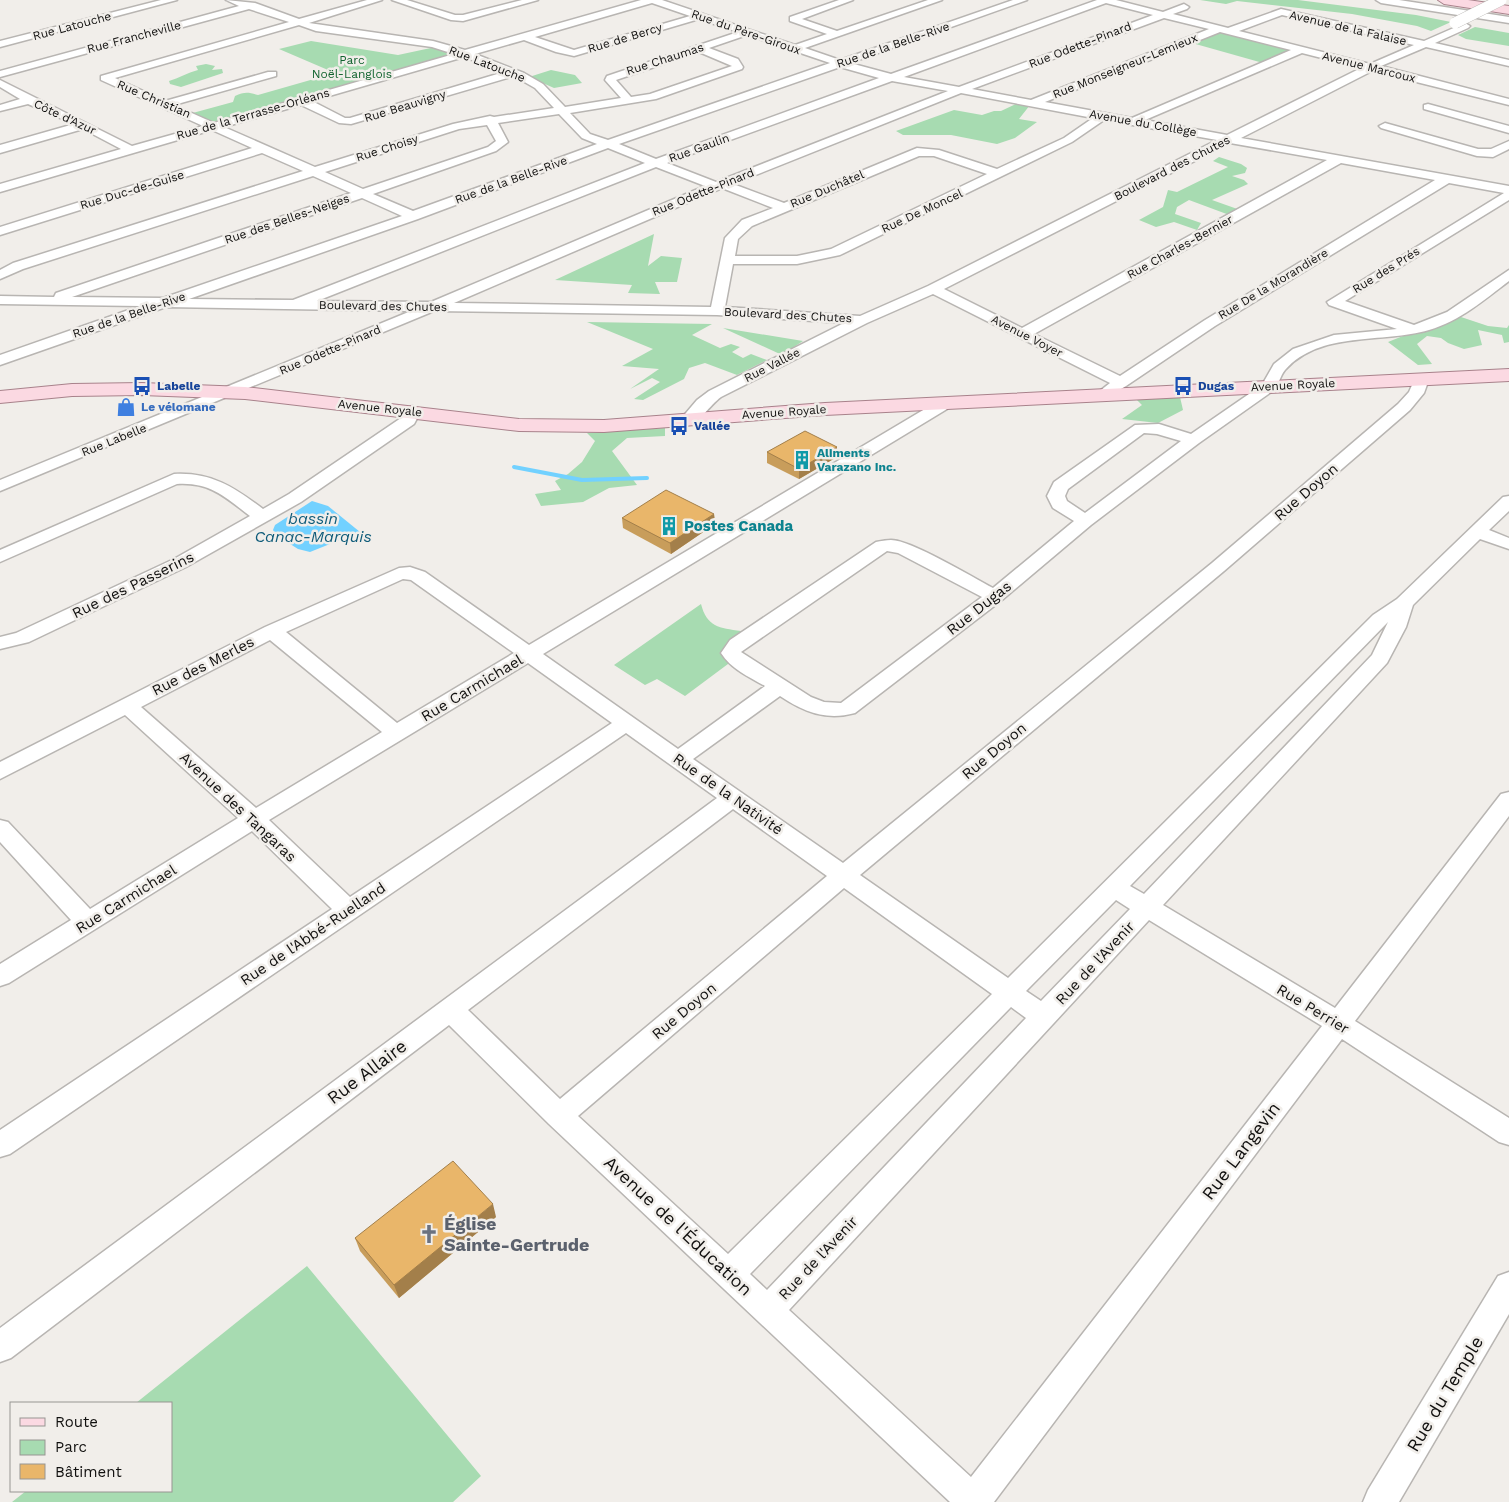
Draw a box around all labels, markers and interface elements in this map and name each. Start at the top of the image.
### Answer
street label: Rue du Père-Giroux [689,7,803,57]
street label: Avenue de la Falaise [1288,8,1408,48]
street label: Rue Latouche [31,9,113,43]
street label: Rue Francheville [86,18,183,56]
street label: Rue de la Belle-Rive [835,19,951,71]
street label: Rue Odette-Pinard [1027,19,1133,71]
street label: Rue de Bercy [586,20,665,56]
street label: Rue Monseigneur-Lemieux [1050,30,1200,102]
street label: Rue Chaumas [624,40,706,78]
street label: Rue Latouche [447,43,527,85]
street label: Avenue Marcoux [1321,49,1417,85]
park label: Parc Noël-Langlois [312,53,392,81]
street label: Rue Christian [115,77,193,121]
street label: Rue de la Terrasse-Orléans [175,85,331,143]
street label: Rue Beauvigny [363,87,448,125]
street label: Côte d'Azur [32,96,98,138]
street label: Avenue du Collège [1088,107,1198,139]
street label: Rue Choisy [354,131,421,165]
street label: Rue Gaulin [667,131,731,165]
street label: Boulevard des Chutes [1112,133,1232,203]
street label: Rue de la Belle-Rive [453,153,569,207]
street label: Rue Odette-Pinard [650,165,756,219]
street label: Rue Duc-de-Guise [78,167,186,212]
street label: Rue Duchâtel [788,167,866,211]
street label: Rue De Moncel [879,186,965,236]
street label: Rue des Belles-Neiges [223,191,351,247]
street label: Rue Charles-Bernier [1125,212,1235,282]
street label: Rue des Prés [1350,244,1422,296]
street label: Rue De la Morandière [1215,246,1331,322]
street label: Rue de la Belle-Rive [71,289,187,341]
street label: Boulevard des Chutes [319,298,447,314]
street label: Boulevard des Chutes [724,305,852,325]
street label: Avenue Voyer [989,312,1065,360]
street label: Rue Odette-Pinard [277,322,383,378]
street label: Rue Vallée [742,345,802,385]
bus stop icon: Labelle [131,375,153,397]
bus stop icon: Dugas [1172,375,1194,397]
street label: Avenue Royale [1250,376,1336,394]
place label: Labelle [157,379,200,393]
place label: Dugas [1198,379,1235,393]
shop icon: Le vélomane [115,396,137,418]
street label: Avenue Royale [337,397,423,419]
place label: Le vélomane [141,400,216,414]
street label: Avenue Royale [741,402,827,422]
bus stop icon: Vallée [668,415,690,437]
place label: Vallée [694,419,730,433]
street label: Rue Labelle [79,421,149,459]
place label: Aliments Varazano Inc. [817,446,896,474]
building icon: Aliments Varazano Inc. [791,449,813,471]
street label: Rue Doyon [1270,459,1342,525]
water label: bassin Canac-Marquis [254,509,372,546]
building icon: Postes Canada [658,515,680,537]
place label: Postes Canada [684,517,794,535]
street label: Rue des Passerins [69,548,197,622]
street label: Rue Dugas [943,577,1015,639]
street label: Rue des Merles [149,632,257,700]
street label: Rue Carmichael [418,650,526,725]
street label: Rue Doyon [958,719,1030,783]
street label: Avenue des Tangaras [176,748,300,866]
street label: Rue de la Nativité [670,749,786,839]
street label: Rue Carmichael [72,861,180,937]
street label: Rue de l'Abbé-Ruelland [237,879,389,989]
street label: Rue de l'Avenir [1052,918,1138,1008]
street label: Rue Doyon [648,979,720,1043]
street label: Rue Perrier [1273,980,1353,1038]
street label: Rue Allaire [323,1035,411,1108]
street label: Rue Langevin [1197,1098,1284,1204]
street label: Avenue de l'Éducation [600,1152,757,1300]
place label: Église Sainte-Gertrude [444,1213,590,1255]
street label: Rue de l'Avenir [775,1213,861,1303]
church icon: Église Sainte-Gertrude [418,1223,440,1245]
street label: Rue du Temple [1402,1332,1487,1455]
legend [10,1402,172,1492]
text: Route [55,1413,98,1431]
text: Parc [55,1438,87,1456]
text: Bâtiment [55,1463,122,1481]

